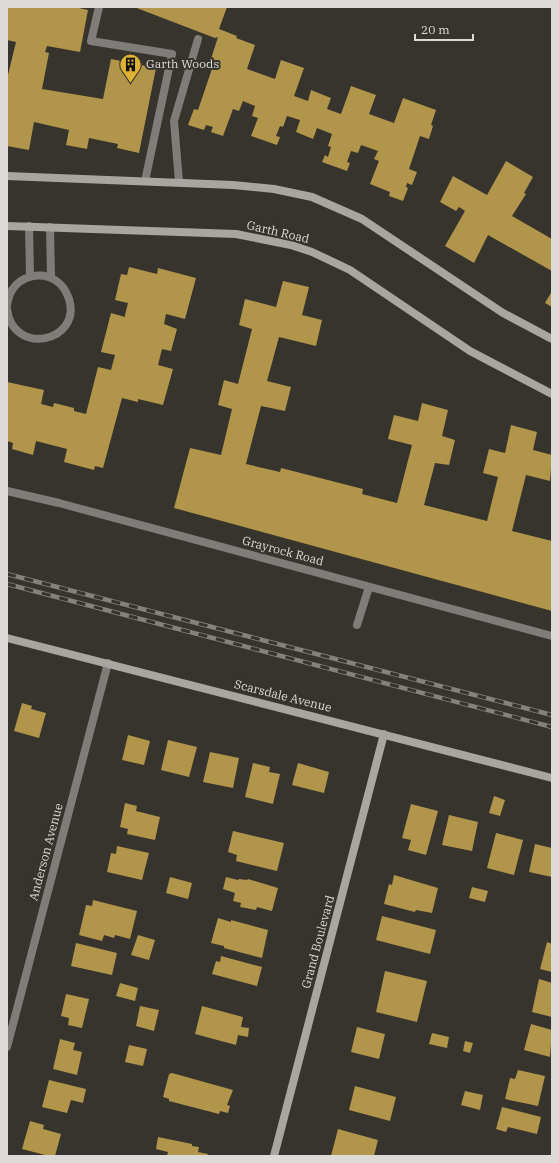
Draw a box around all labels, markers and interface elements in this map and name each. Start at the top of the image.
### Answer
scale bar [415,16,473,42]
text: 20 m [421,22,450,37]
building icon: Garth Woods [117,51,143,84]
place label: Garth Woods [146,56,219,71]
street label: Garth Road [245,217,311,246]
street label: Grayrock Road [241,532,325,569]
street label: Scarsdale Avenue [233,676,333,715]
street label: Anderson Avenue [25,802,66,902]
street label: Grand Boulevard [298,894,337,990]

